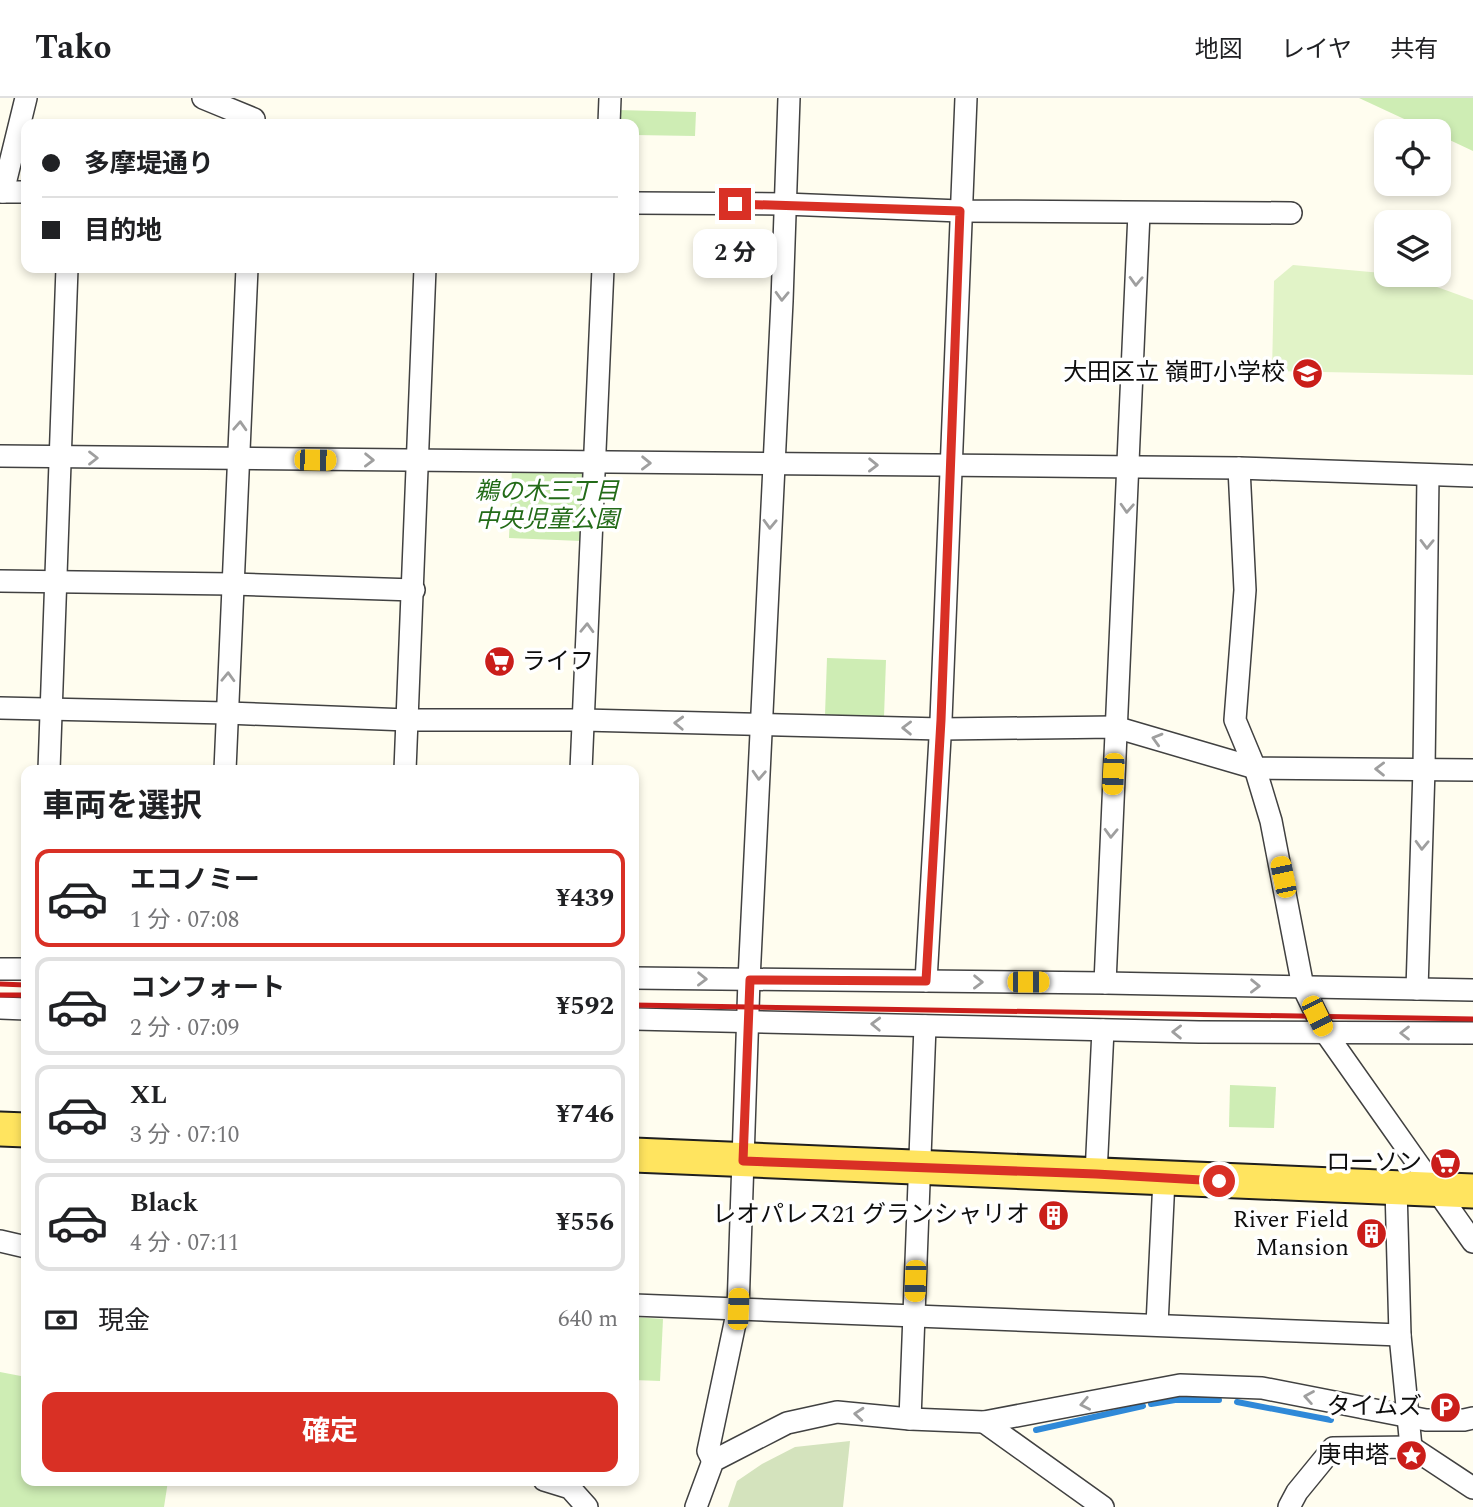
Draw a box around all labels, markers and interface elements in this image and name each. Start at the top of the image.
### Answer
text: Tako [35,23,111,73]
text: 地図 [1195,32,1243,68]
text: レイヤ [1281,32,1352,68]
text: 共有 [1390,32,1438,68]
map controls [1374,119,1451,287]
button: locate [1374,119,1451,196]
text: 多摩堤通り [84,144,214,184]
route end [719,188,751,220]
button: layers [1374,210,1451,287]
text: 目的地 [84,211,162,251]
callout: 2 分 [693,228,777,278]
text: 2 分 [714,236,756,271]
one-way arrow [1129,276,1144,287]
one-way arrow [774,291,789,302]
place label: 大田区立 嶺町小学校 [1063,355,1285,391]
school or university icon: 大田区立 嶺町小学校 [1291,356,1325,390]
one-way arrow [233,420,248,431]
car [294,449,337,471]
one-way arrow [87,450,98,465]
one-way arrow [364,452,375,468]
one-way arrow [641,455,651,471]
one-way arrow [868,457,879,473]
park label: 鵜の木三丁目 中央児童公園 [475,474,622,538]
one-way arrow [1120,503,1135,514]
one-way arrow [762,518,777,529]
one-way arrow [1420,539,1435,550]
one-way arrow [580,623,595,634]
place label: ライフ [522,644,594,680]
supermarket icon: ライフ [482,645,516,679]
one-way arrow [221,672,236,683]
one-way arrow [673,715,684,730]
one-way arrow [901,720,911,736]
one-way arrow [1151,732,1163,747]
car [1102,752,1125,796]
one-way arrow [1375,761,1385,777]
one-way arrow [752,770,767,781]
text: 車両を選択 [42,782,202,831]
one-way arrow [1103,828,1118,839]
one-way arrow [1414,840,1430,851]
car [1269,854,1298,900]
text: エコノミー [130,860,260,900]
icon: car [46,867,109,930]
text: ¥439 [556,878,614,918]
text: 1 分 · 07:08 [130,903,239,938]
text: コンフォート [130,968,285,1008]
one-way arrow [696,972,707,987]
car [1008,972,1050,993]
one-way arrow [973,974,984,989]
icon: car [46,975,109,1038]
one-way arrow [1250,978,1260,994]
text: ¥592 [556,986,614,1026]
car [1299,993,1336,1039]
text: 2 分 · 07:09 [130,1011,239,1046]
one-way arrow [871,1017,882,1032]
one-way arrow [1172,1024,1183,1039]
one-way arrow [1399,1025,1410,1041]
text: XL [130,1075,167,1115]
icon: car [46,1083,109,1146]
text: ¥746 [556,1094,614,1134]
text: 3 分 · 07:10 [130,1118,239,1153]
place label: ローソン [1326,1145,1422,1181]
supermarket icon: ローソン [1428,1146,1462,1180]
route start [1203,1165,1235,1197]
text: Black [130,1183,198,1223]
icon: car [46,1191,109,1254]
place label: レオパレス21 グランシャリオ [712,1197,1030,1233]
building icon: レオパレス21 グランシャリオ [1036,1198,1070,1232]
text: ¥556 [556,1202,614,1242]
place label: River Field Mansion [1233,1202,1349,1266]
building icon: River Field Mansion [1355,1217,1389,1251]
text: 4 分 · 07:11 [130,1226,239,1261]
car [904,1260,927,1302]
car [727,1288,750,1330]
icon: cash [42,1301,80,1339]
text: 現金 [98,1301,150,1341]
text: 640 m [558,1302,618,1337]
place label: タイムズ [1326,1389,1422,1425]
one-way arrow [1303,1390,1315,1405]
parking icon: タイムズ [1428,1390,1462,1424]
button: 確定 [42,1392,618,1472]
one-way arrow [1079,1395,1091,1410]
one-way arrow [853,1407,864,1422]
place label: 庚申塔 [1317,1438,1389,1474]
place icon: 庚申塔 [1395,1439,1429,1473]

